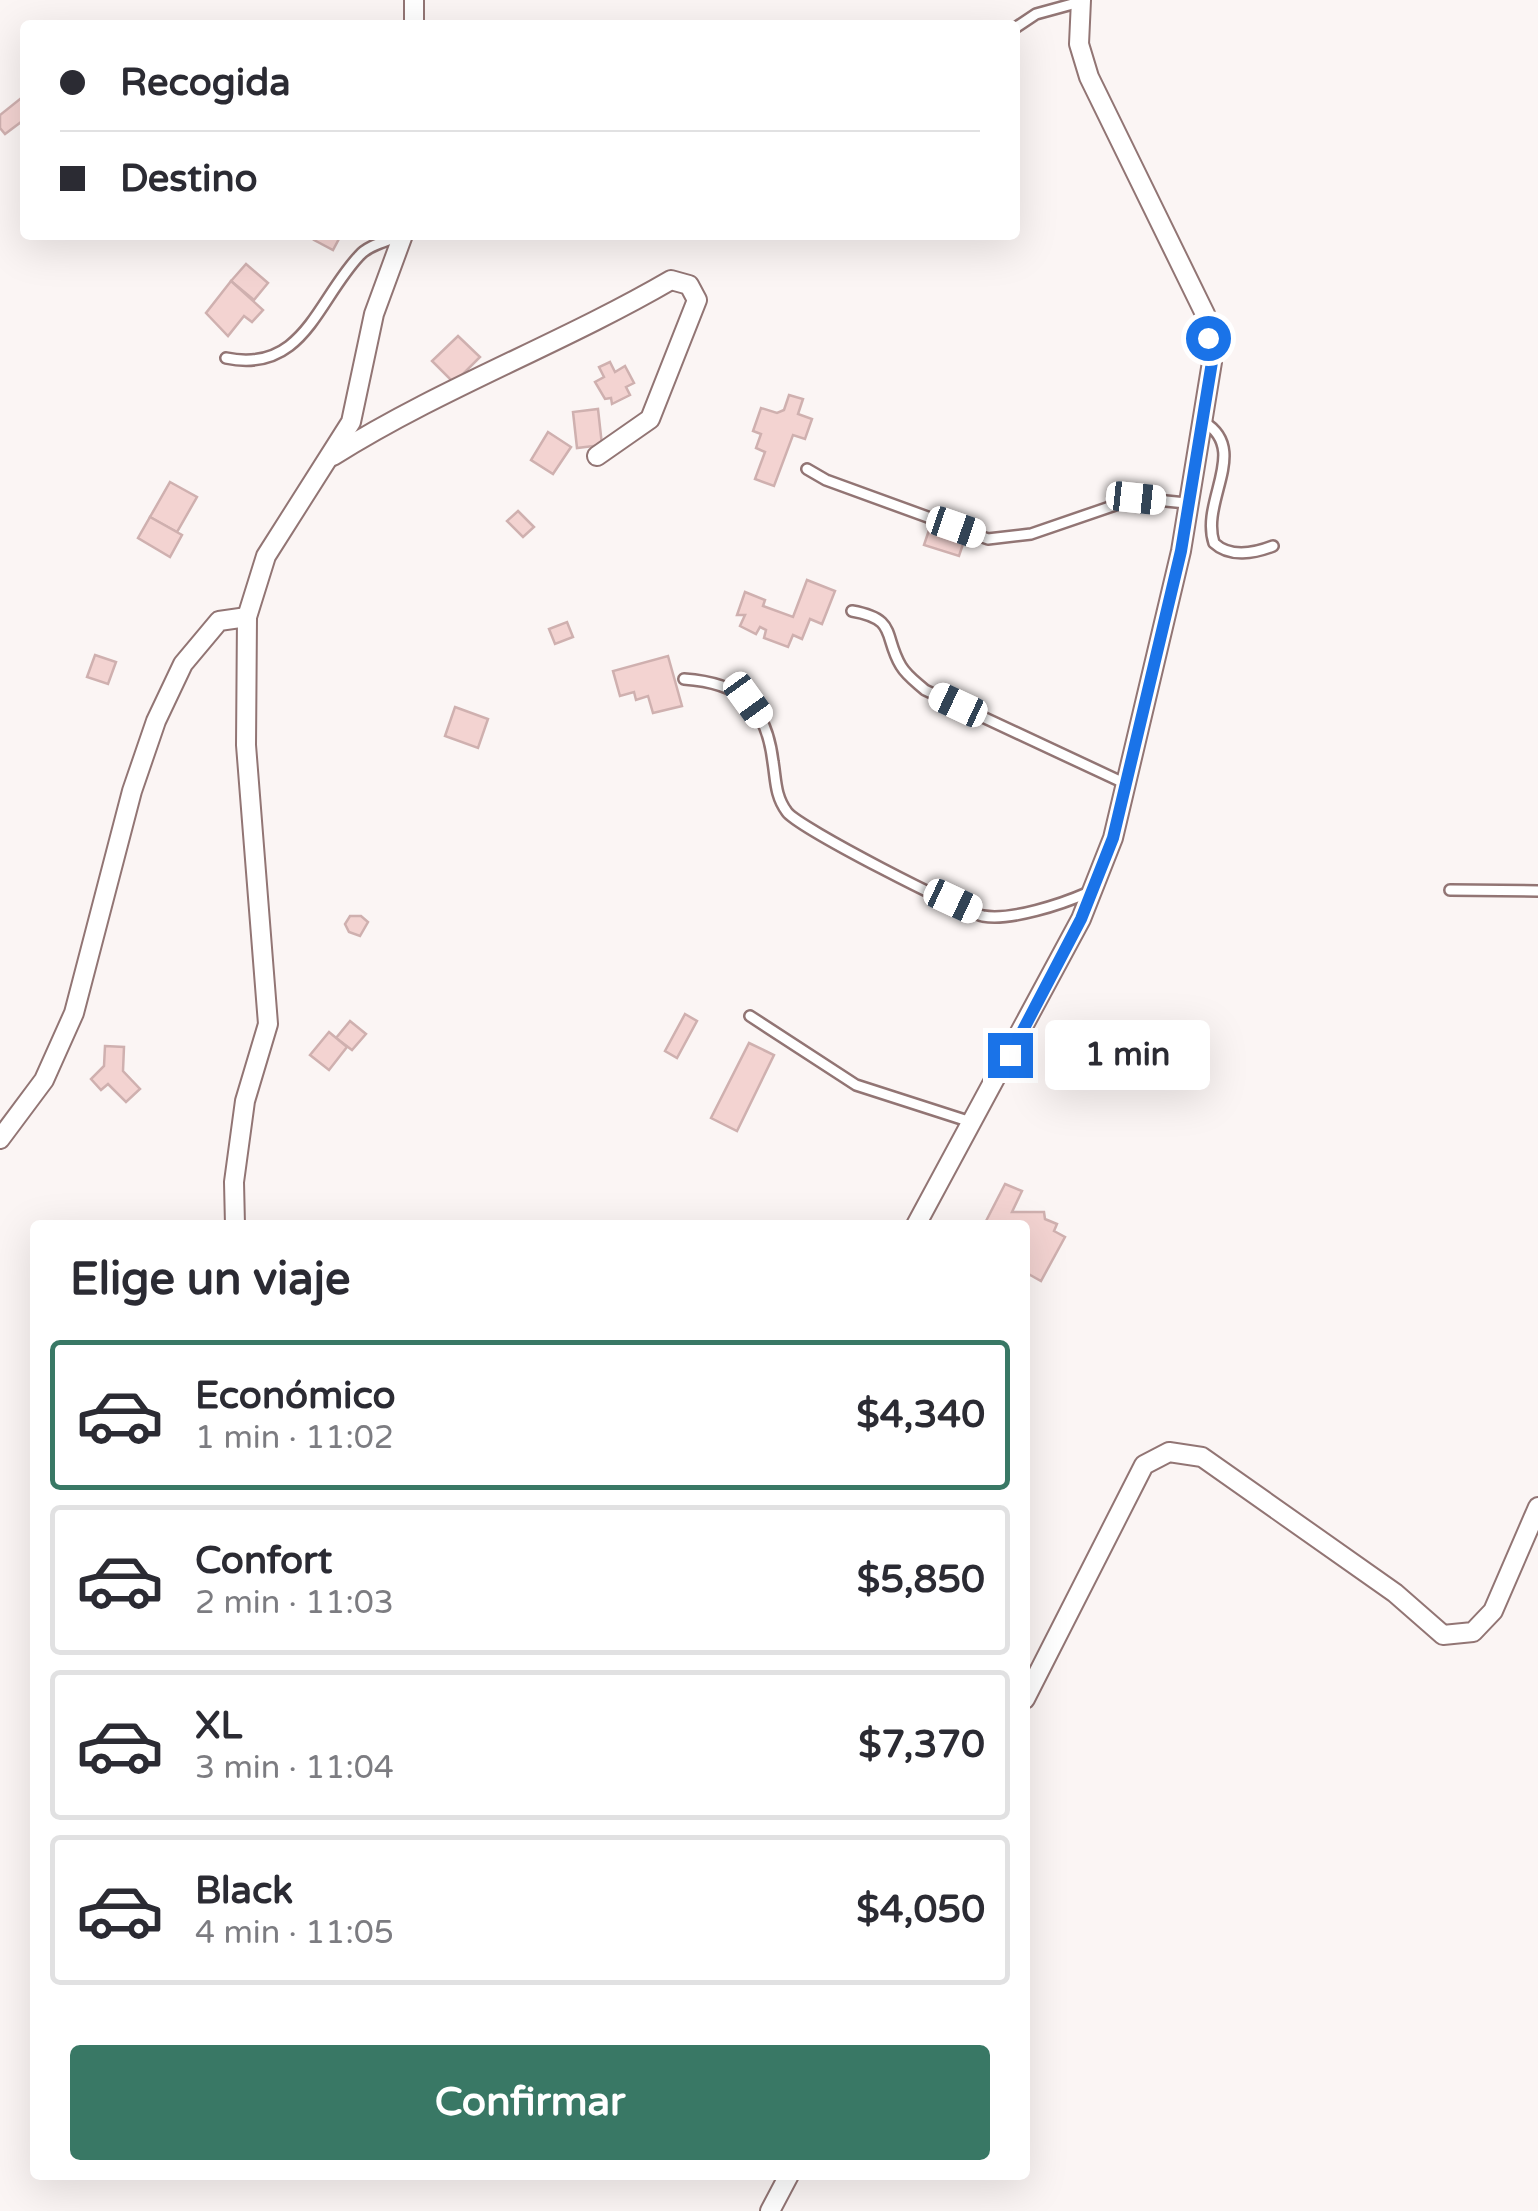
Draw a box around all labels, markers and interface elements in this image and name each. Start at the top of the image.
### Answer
text: Recogida [120,60,291,106]
text: Destino [120,156,258,202]
route start [1186,316,1231,361]
car [1105,480,1167,516]
car [923,503,989,551]
car [718,667,778,733]
car [924,679,992,731]
car [919,875,987,927]
callout: 1 min [1045,1020,1210,1090]
route end [988,1033,1033,1078]
text: 1 min [1085,1036,1170,1074]
text: Elige un viaje [70,1253,350,1307]
icon: car [75,1370,165,1460]
text: Económico [195,1373,396,1419]
text: $4,340 [856,1392,985,1438]
text: 1 min · 11:02 [195,1419,394,1457]
icon: car [75,1535,165,1625]
text: Confort [195,1538,332,1584]
text: $5,850 [857,1557,985,1603]
text: 2 min · 11:03 [195,1584,394,1622]
icon: car [75,1700,165,1790]
text: XL [195,1703,242,1749]
text: $7,370 [858,1722,985,1768]
text: 3 min · 11:04 [195,1749,394,1787]
icon: car [75,1865,165,1955]
text: Black [195,1868,293,1914]
text: $4,050 [856,1887,985,1933]
text: 4 min · 11:05 [195,1914,394,1952]
button: Confirmar [70,2045,990,2160]

